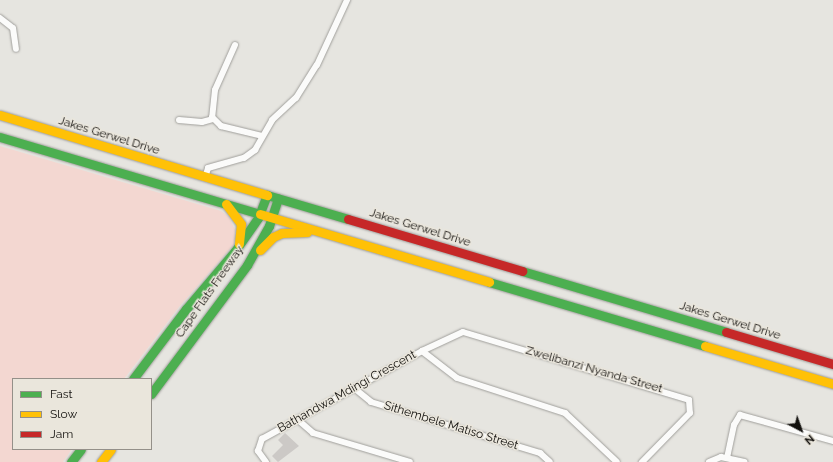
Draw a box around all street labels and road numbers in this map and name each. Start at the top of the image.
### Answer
street label: Jakes Gerwel Drive [56,114,162,158]
street label: Jakes Gerwel Drive [367,206,473,250]
street label: Cape Flats Freeway [173,243,247,341]
street label: Jakes Gerwel Drive [677,299,783,343]
street label: Zwelibanzi Nyanda Street [524,344,664,396]
street label: Bathandwa Mdingi Crescent [275,348,419,436]
street label: Sithembele Matiso Street [382,399,520,453]

